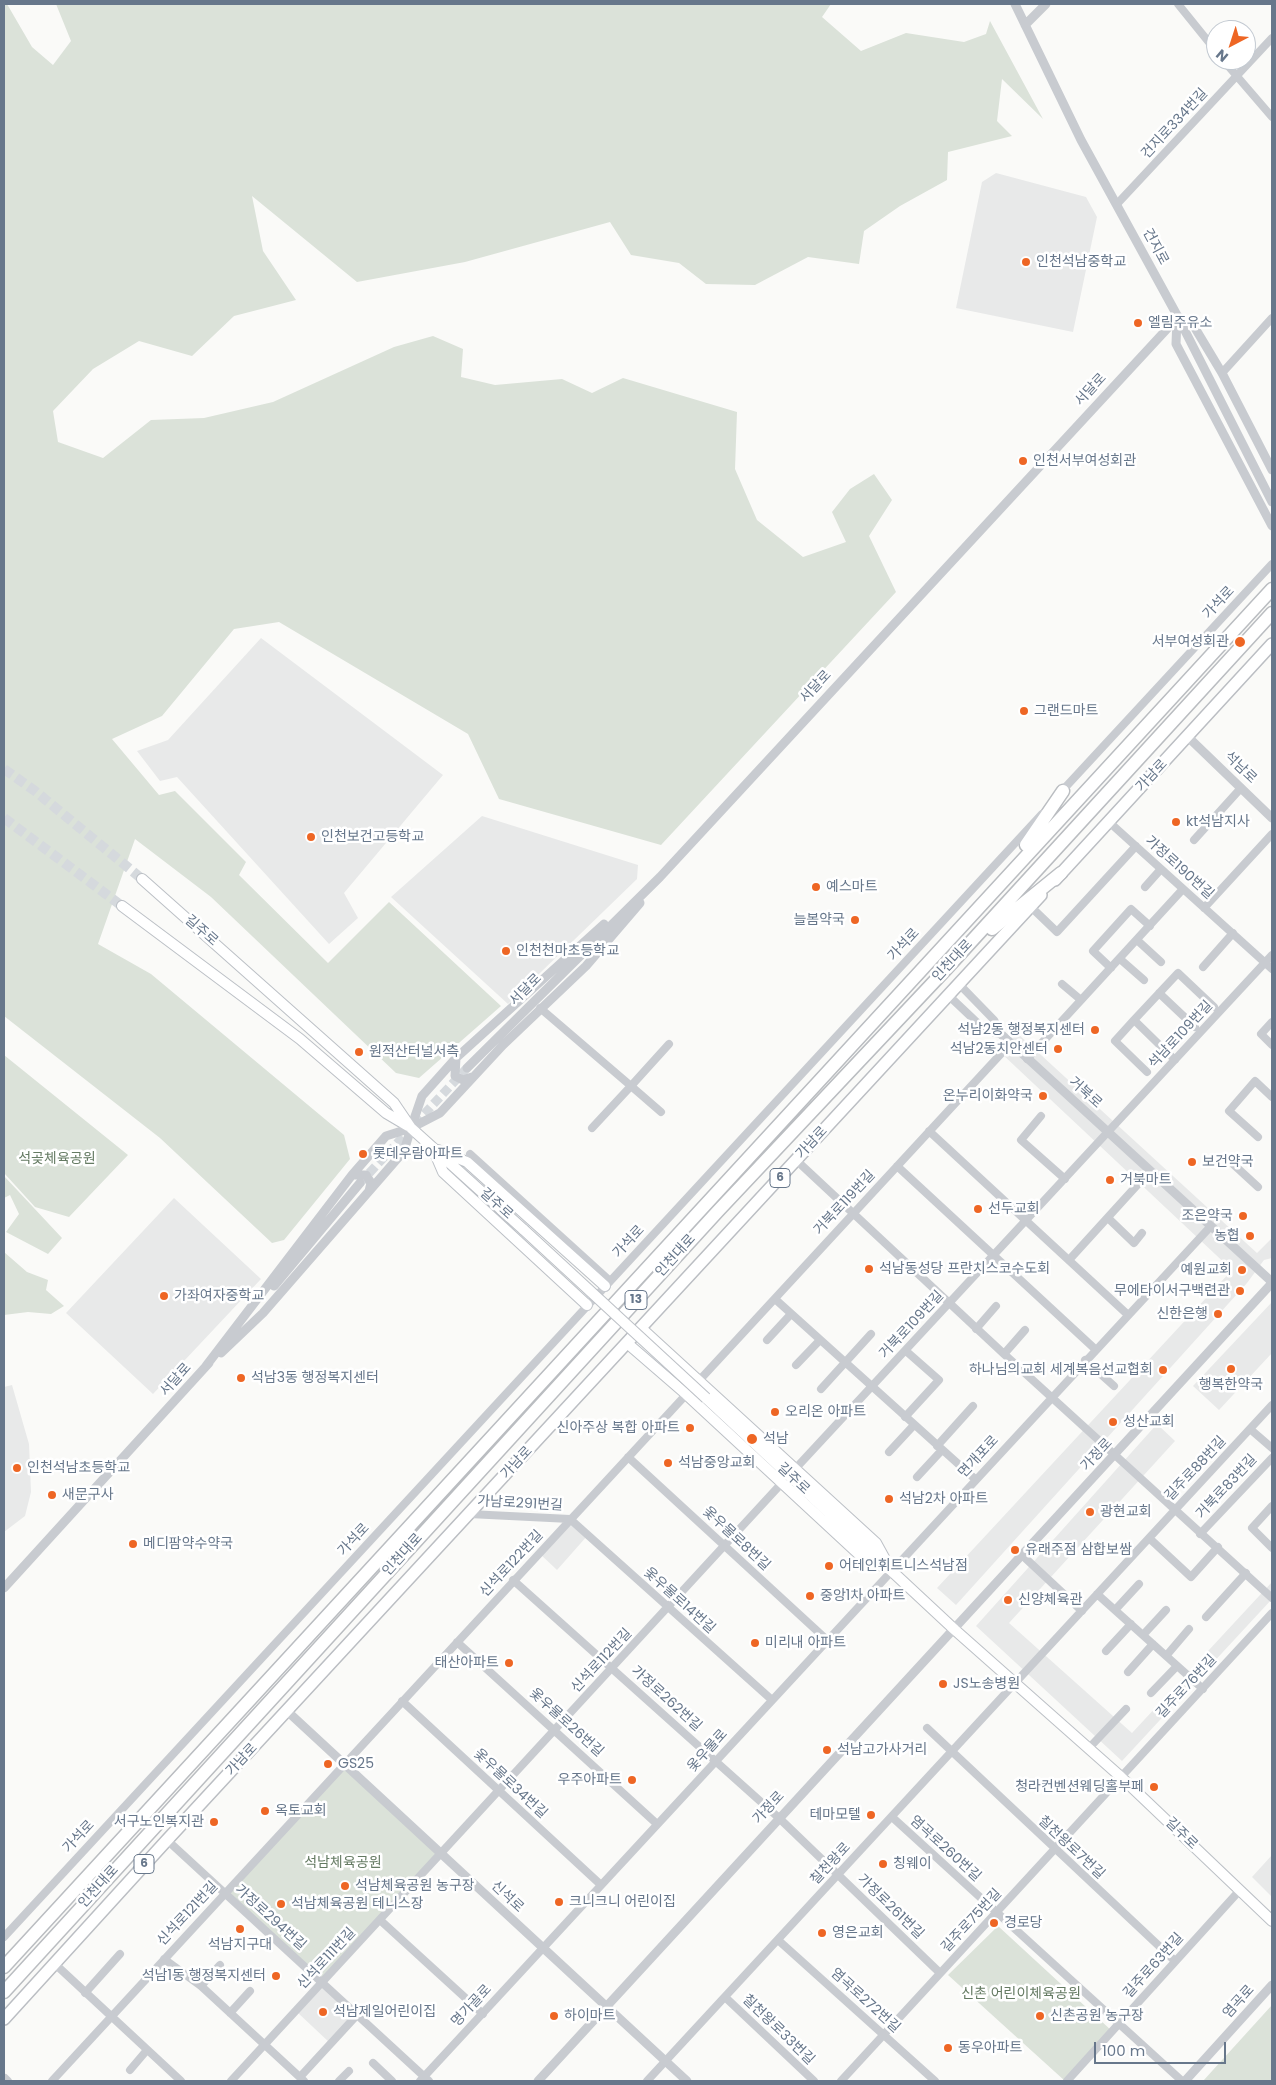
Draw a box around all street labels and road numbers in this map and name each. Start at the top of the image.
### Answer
street label: 건지로334번길 [1138,85,1212,163]
street label: 건지로 [1139,226,1171,268]
street label: 서달로 [1072,370,1110,410]
street label: 가석로 [1200,583,1238,623]
street label: 서달로 [797,667,835,707]
street label: 석남로 [1220,749,1260,787]
street label: 가남로 [1133,756,1171,796]
street label: 가정로190번길 [1141,833,1217,903]
street label: 길주로 [181,912,221,950]
street label: 가석로 [885,925,923,965]
street label: 인천대로 [929,936,977,986]
street label: 서달로 [506,970,546,1010]
street label: 석남로109번길 [1145,998,1217,1072]
street label: 거북로 [1065,1074,1105,1112]
street label: 가남로 [793,1123,831,1163]
street label: 거북로119번길 [811,1167,879,1239]
road number: 6 [770,1168,790,1188]
street label: 길주로 [476,1185,516,1223]
street label: 가석로 [610,1222,648,1262]
street label: 인천대로 [653,1231,699,1281]
street label: 거북로109번길 [876,1288,948,1362]
road number: 13 [625,1290,647,1310]
street label: 서달로 [157,1360,195,1400]
street label: 면개포로 [955,1432,1003,1482]
street label: 길주로88번길 [1162,1433,1230,1505]
street label: 가정로 [1078,1435,1116,1475]
street label: 가남로 [498,1443,536,1483]
street label: 거북로83번길 [1193,1451,1261,1523]
street label: 길주로 [773,1460,813,1498]
street label: 가남로291번길 [477,1493,563,1515]
street label: 옻우물로8번길 [699,1503,773,1575]
street label: 가석로 [335,1520,373,1560]
street label: 신석로122번길 [477,1527,547,1601]
street label: 인천대로 [380,1530,426,1580]
street label: 옻우물로14번길 [640,1564,718,1638]
street label: 신석로112번길 [568,1626,636,1696]
street label: 길주로76번길 [1153,1652,1221,1722]
street label: 가정로262번길 [627,1663,705,1735]
street label: 옻우물로26번길 [525,1685,607,1761]
street label: 옻우물로 [685,1726,731,1776]
street label: 가남로 [223,1740,261,1780]
street label: 옻우물로34번길 [470,1746,550,1822]
street label: 가정로 [750,1788,788,1828]
street label: 염곡로260번길 [906,1813,984,1885]
street label: 칠천왕로7번길 [1034,1813,1108,1883]
street label: 길주로 [1161,1815,1201,1853]
street label: 가석로 [60,1817,98,1857]
street label: 칠천왕로 [807,1839,855,1889]
road number: 6 [134,1855,154,1874]
street label: 인천대로 [76,1862,122,1912]
street label: 가정로261번길 [853,1871,927,1943]
street label: 신석로 [487,1878,527,1916]
street label: 신석로121번길 [154,1879,222,1949]
street label: 가정로294번길 [231,1882,309,1954]
street label: 길주로75번길 [938,1886,1006,1956]
street label: 신석로111번길 [294,1925,360,1993]
street label: 길주로63번길 [1120,1930,1188,2002]
street label: 염곡로272번길 [827,1965,903,2037]
street label: 명가골로 [448,1981,496,2031]
street label: 염곡로 [1220,1982,1258,2022]
street label: 칠천왕로33번길 [738,1991,818,2069]

